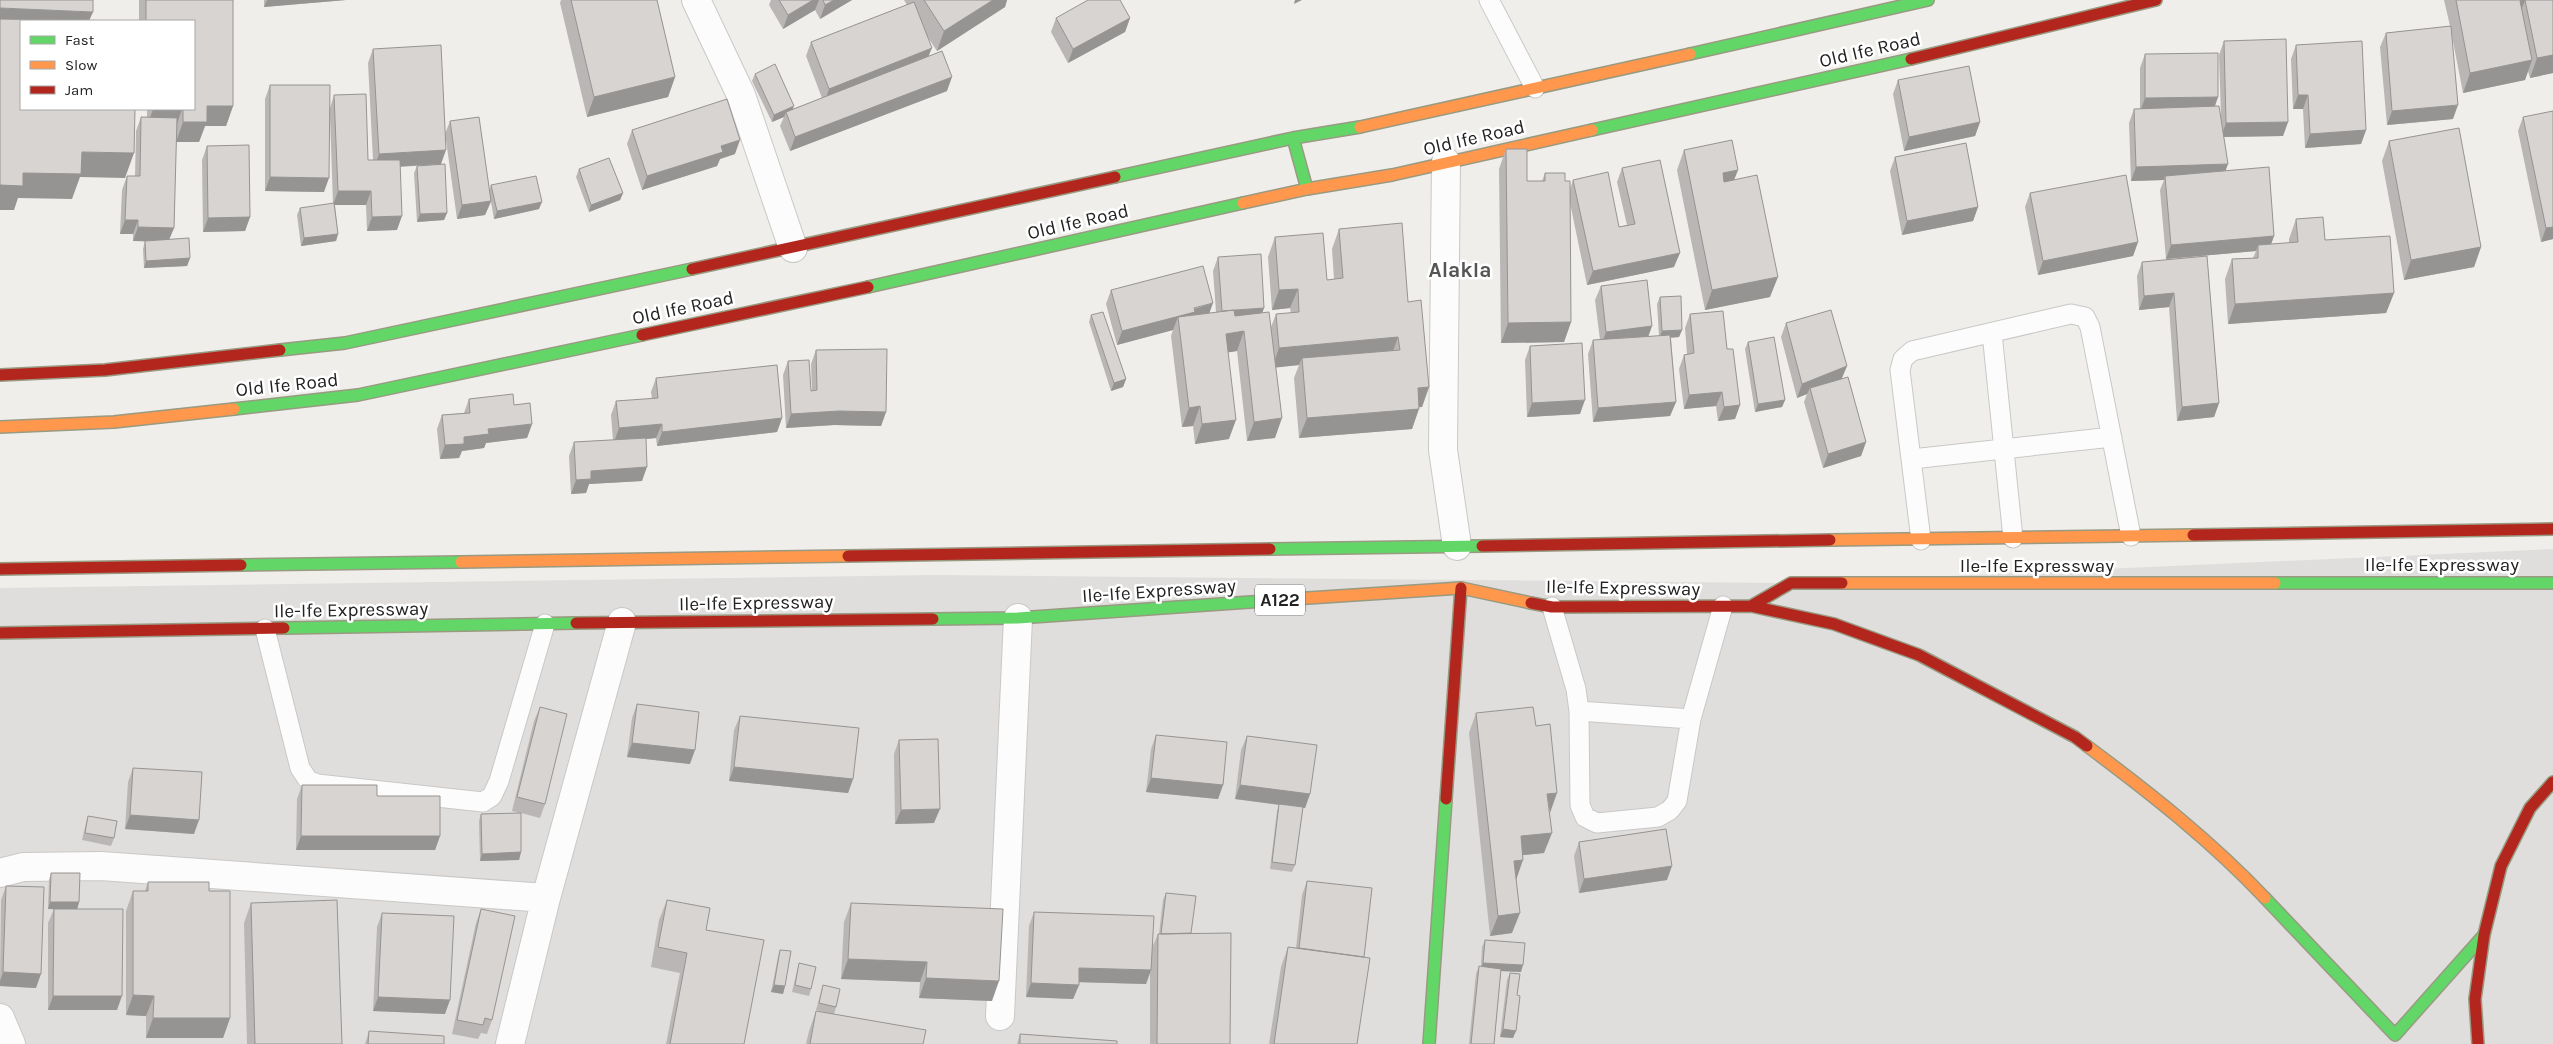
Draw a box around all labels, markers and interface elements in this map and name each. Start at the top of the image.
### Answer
legend [20,20,195,110]
street label: Old Ife Road [1817,28,1923,72]
text: Fast [65,31,95,49]
text: Slow [65,56,97,74]
text: Jam [65,81,93,99]
street label: Old Ife Road [1421,116,1527,160]
street label: Old Ife Road [1025,200,1131,244]
district label: AlakIa [1429,258,1491,282]
street label: Old Ife Road [630,287,736,329]
street label: Old Ife Road [235,369,339,401]
street label: Ile-Ife Expressway [2365,554,2519,576]
street label: Ile-Ife Expressway [1960,555,2114,577]
street label: Ile-Ife Expressway [1081,575,1237,607]
street label: Ile-Ife Expressway [1546,576,1700,600]
road number: A122 [1255,584,1305,616]
street label: Ile-Ife Expressway [679,591,833,615]
street label: Ile-Ife Expressway [274,598,428,622]

